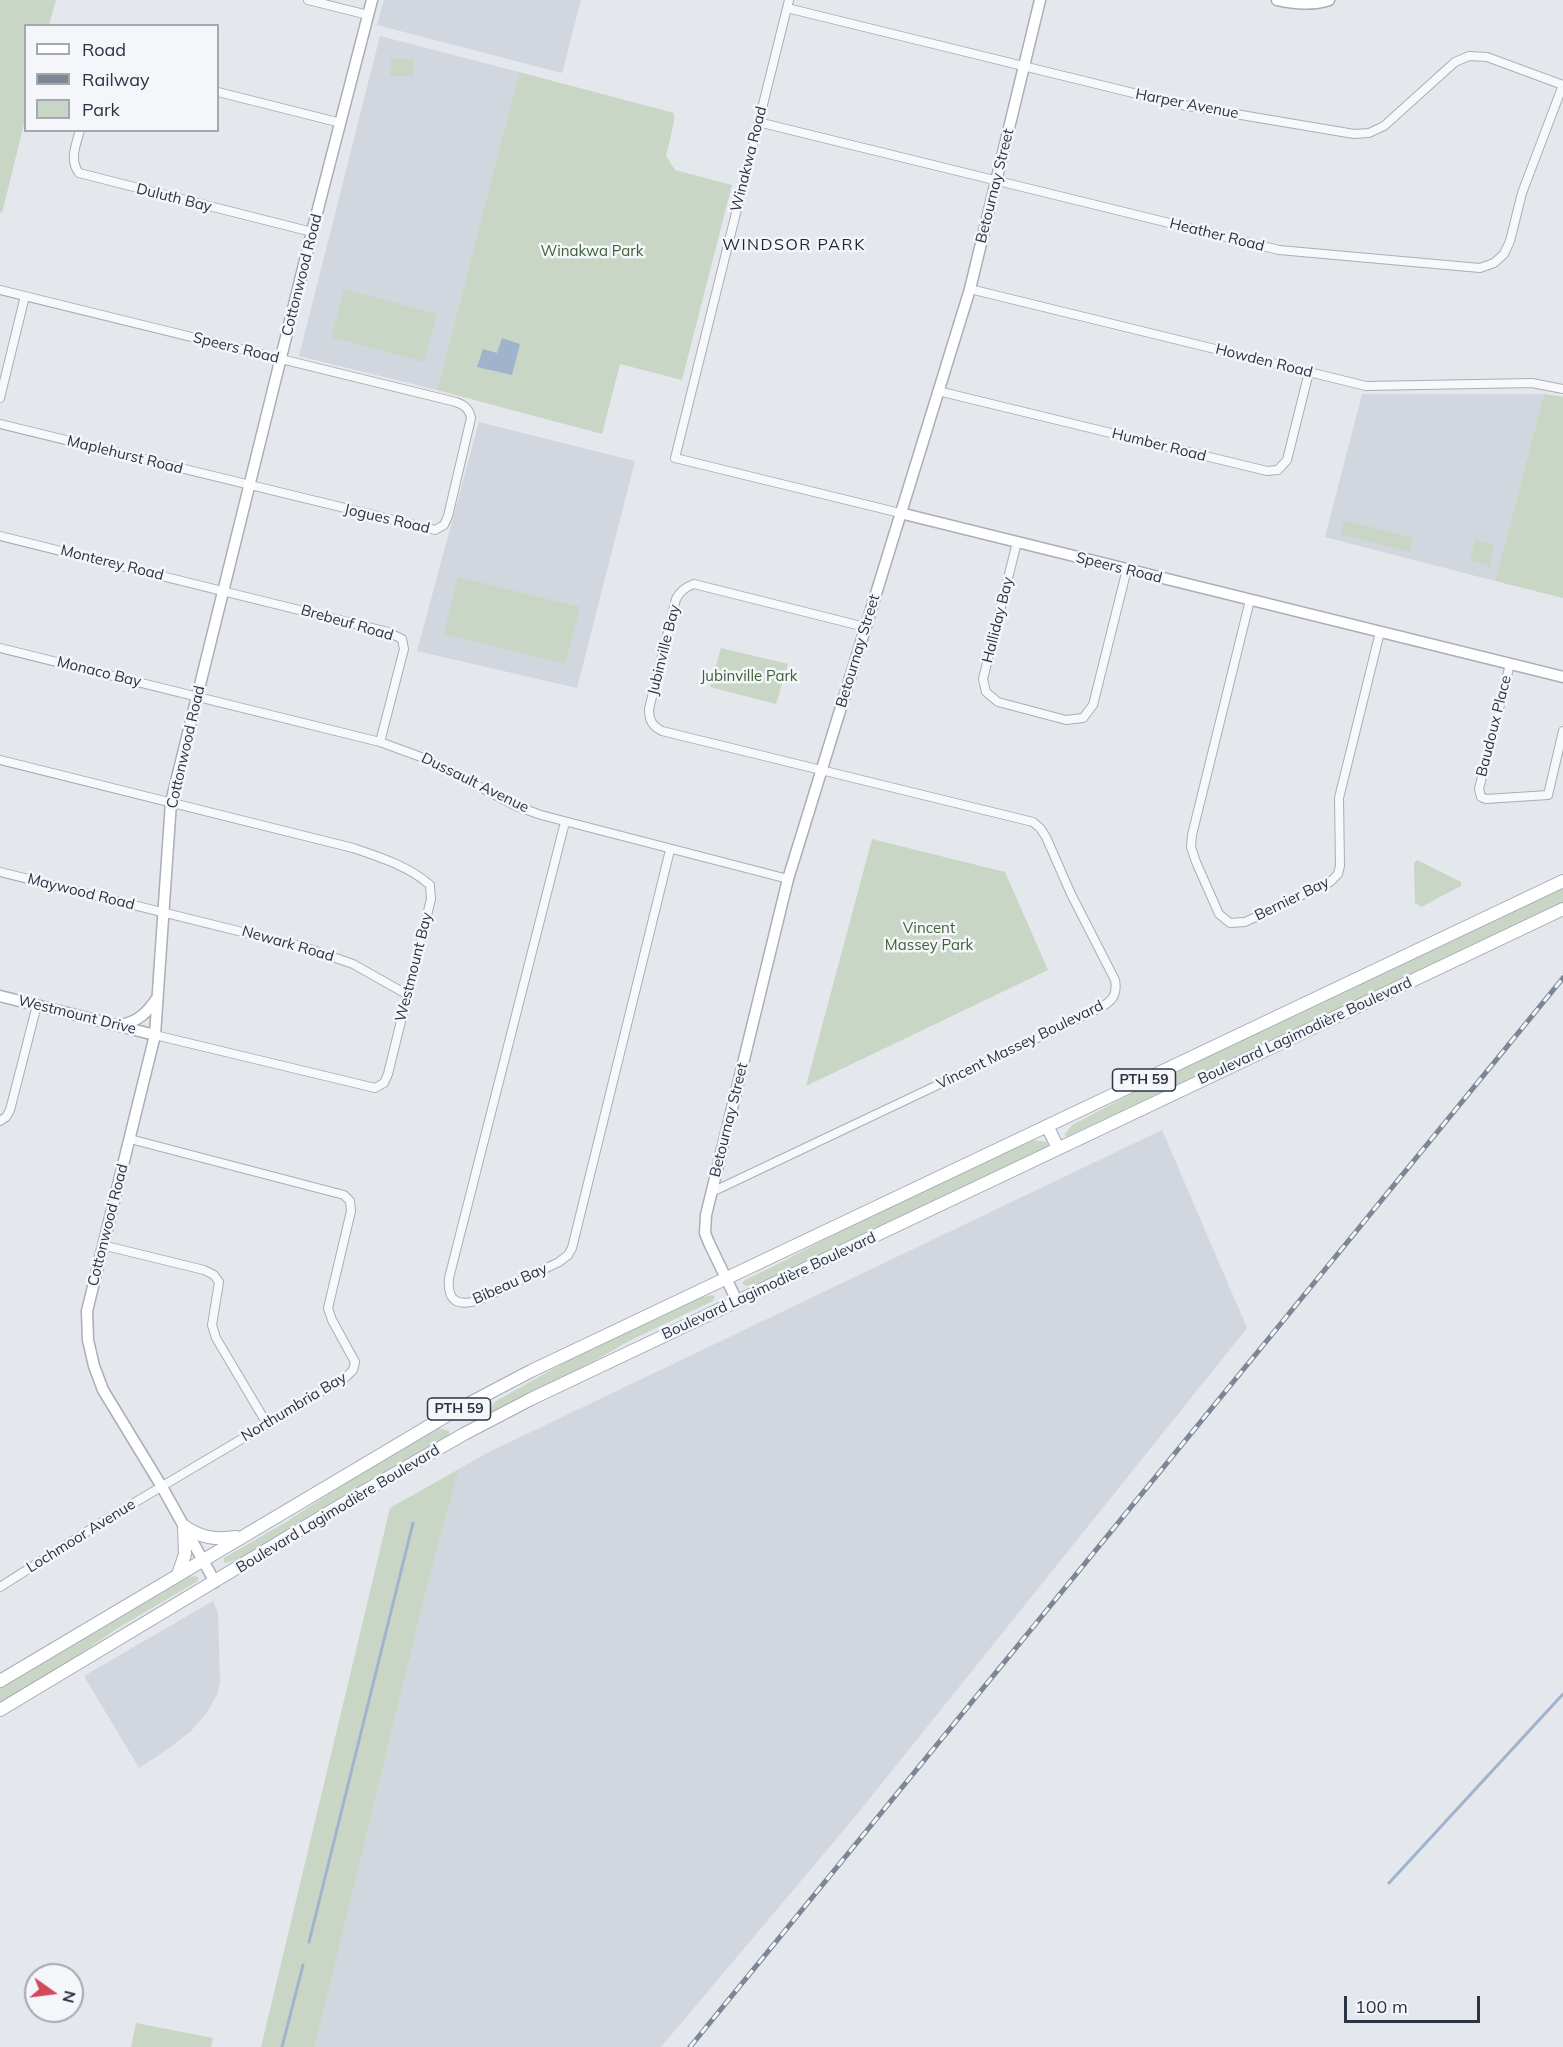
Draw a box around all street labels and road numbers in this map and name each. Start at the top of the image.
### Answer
street label: Harper Avenue [1134,85,1240,123]
street label: Winakwa Road [727,104,771,214]
street label: Betournay Street [972,127,1018,245]
street label: Duluth Bay [134,180,214,216]
street label: Cottonwood Road [278,212,326,338]
street label: Heather Road [1168,215,1266,255]
street label: Speers Road [191,329,281,367]
street label: Howden Road [1214,340,1314,382]
street label: Humber Road [1110,425,1208,465]
street label: Maplehurst Road [65,432,185,478]
street label: Jogues Road [342,500,432,538]
street label: Monterey Road [59,541,165,585]
street label: Speers Road [1074,549,1164,587]
street label: Halliday Bay [979,575,1017,665]
street label: Betournay Street [832,592,884,710]
street label: Brebeuf Road [299,601,395,645]
street label: Jubinville Bay [644,603,684,697]
street label: Monaco Bay [55,653,143,691]
street label: Baudoux Place [1473,673,1515,779]
street label: Cottonwood Road [163,684,209,810]
street label: Dussault Avenue [418,749,532,817]
street label: Maywood Road [26,870,136,914]
street label: Bernier Bay [1252,873,1332,925]
street label: Westmount Bay [392,910,436,1024]
street label: Newark Road [240,922,336,966]
street label: Boulevard Lagimodière Boulevard [1195,973,1415,1089]
street label: Westmount Drive [16,992,138,1038]
street label: Vincent Massey Boulevard [934,997,1106,1093]
street label: Betournay Street [706,1061,752,1179]
road number: PTH 59 [1112,1069,1176,1091]
street label: Cottonwood Road [84,1162,132,1288]
street label: Boulevard Lagimodière Boulevard [659,1228,879,1344]
street label: Bibeau Bay [470,1260,550,1308]
street label: Northumbria Bay [238,1369,350,1445]
road number: PTH 59 [428,1398,490,1420]
street label: Boulevard Lagimodière Boulevard [233,1441,443,1577]
street label: Lochmoor Avenue [23,1495,139,1577]

